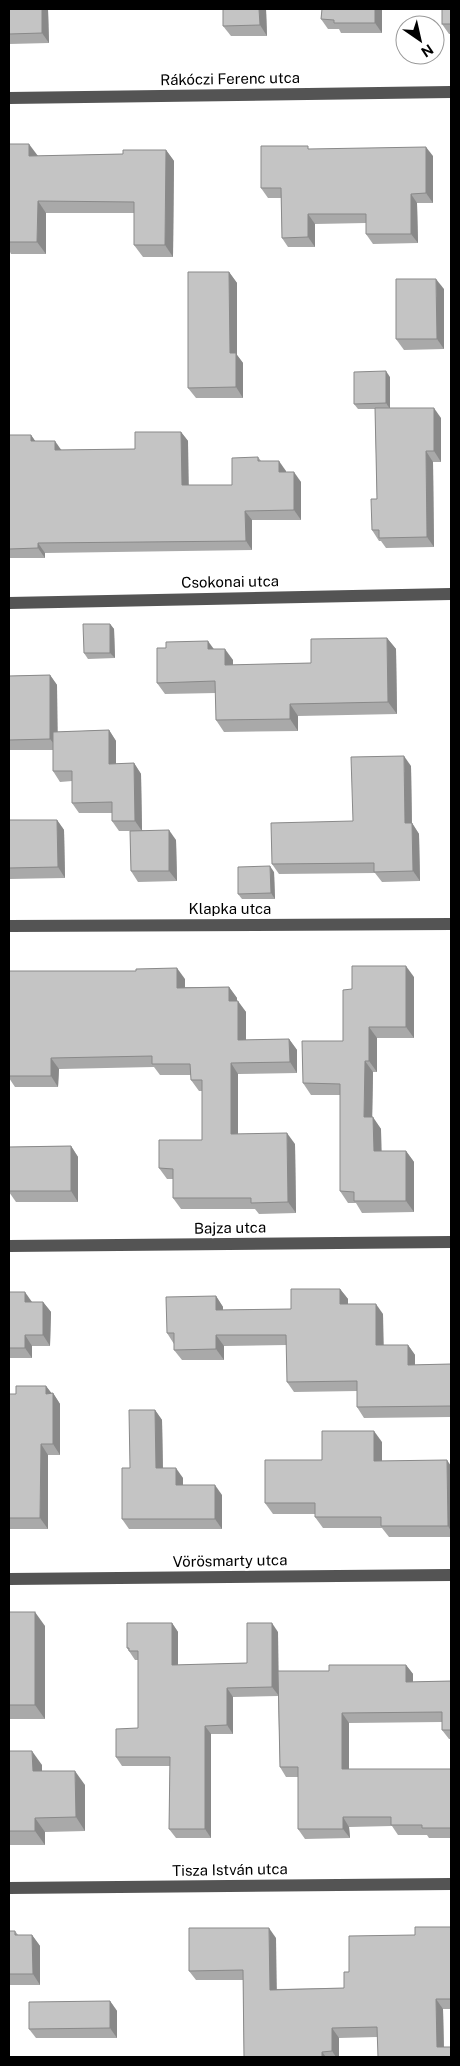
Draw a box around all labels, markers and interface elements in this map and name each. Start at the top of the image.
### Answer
north arrow [395,15,445,65]
text: N [418,41,436,60]
street label: Rákóczi Ferenc utca [160,69,300,88]
street label: Csokonai utca [181,572,279,591]
street label: Klapka utca [189,900,271,917]
street label: Bajza utca [194,1218,266,1237]
street label: Vörösmarty utca [173,1551,287,1570]
street label: Tisza István utca [172,1860,288,1879]

